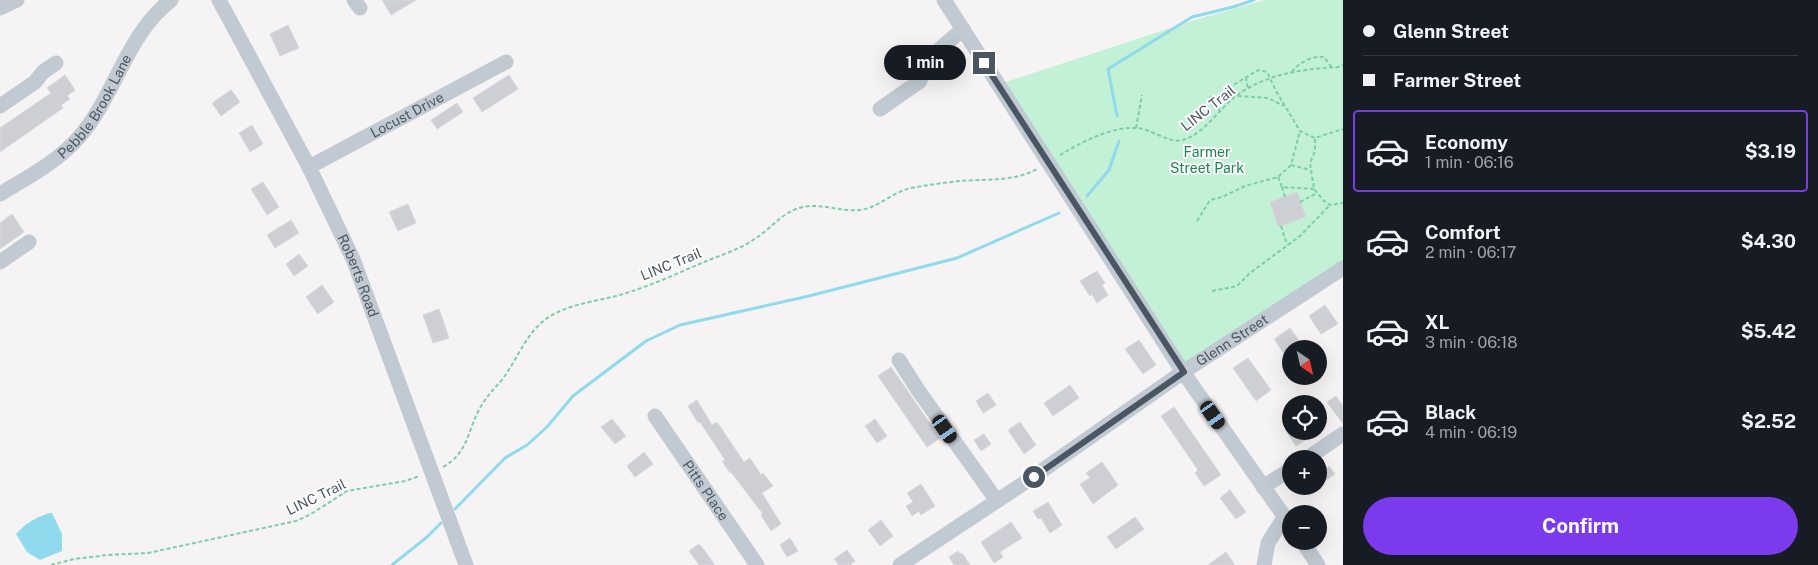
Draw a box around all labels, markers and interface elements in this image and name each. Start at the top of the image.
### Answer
text: Glenn Street [1393,20,1509,42]
callout: 1 min [884,46,966,80]
street label: Pebble Brook Lane [55,52,135,162]
route end [973,52,995,74]
text: 1 min [906,53,944,72]
text: Farmer Street [1393,69,1521,91]
street label: LINC Trail [1178,82,1238,134]
street label: Locust Drive [368,89,446,141]
icon: car [1365,129,1410,174]
text: Economy [1425,131,1508,153]
text: $3.19 [1745,140,1796,162]
park label: Farmer Street Park [1170,144,1244,176]
text: 1 min · 06:16 [1425,153,1514,172]
icon: car [1365,219,1410,264]
text: Comfort [1425,221,1501,243]
text: $4.30 [1741,230,1796,252]
street label: Roberts Road [334,232,382,319]
text: 2 min · 06:17 [1425,243,1516,262]
street label: LINC Trail [638,245,704,283]
icon: car [1365,309,1410,354]
street label: Glenn Street [1193,311,1271,369]
text: XL [1425,311,1450,333]
text: $5.42 [1741,320,1796,342]
text: 3 min · 06:18 [1425,333,1518,352]
north arrow [1282,340,1328,385]
map controls [1282,340,1327,550]
button: locate [1282,395,1327,440]
car [1198,398,1227,432]
icon: car [1365,399,1410,444]
text: Black [1425,401,1476,423]
text: $2.52 [1741,410,1796,432]
car [930,412,959,446]
text: 4 min · 06:19 [1425,423,1517,442]
button: + [1282,450,1327,495]
street label: Pitts Place [680,457,732,523]
route start [1023,466,1045,488]
street label: LINC Trail [284,476,348,518]
button: Confirm [1363,497,1798,555]
button: − [1282,505,1327,550]

